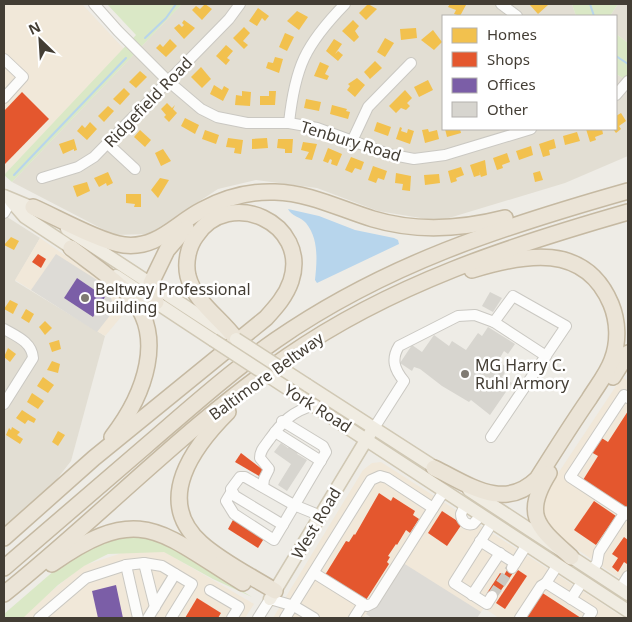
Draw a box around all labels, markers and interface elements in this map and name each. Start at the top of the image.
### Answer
north arrow [15,15,65,65]
legend [442,15,617,130]
text: N [25,17,43,39]
text: Homes [487,24,537,44]
text: Shops [487,49,530,69]
street label: Ridgefield Road [99,52,197,152]
text: Offices [487,74,536,94]
text: Other [487,99,528,119]
street label: Tenbury Road [298,115,404,167]
place label: Beltway Professional Building [95,278,251,318]
marker: Beltway Professional Building [79,292,91,304]
street label: Baltimore Beltway [204,326,328,425]
place label: MG Harry C. Ruhl Armory [475,354,570,394]
marker: MG Harry C. Ruhl Armory [459,368,471,380]
street label: York Road [280,379,356,437]
street label: West Road [286,483,346,563]

